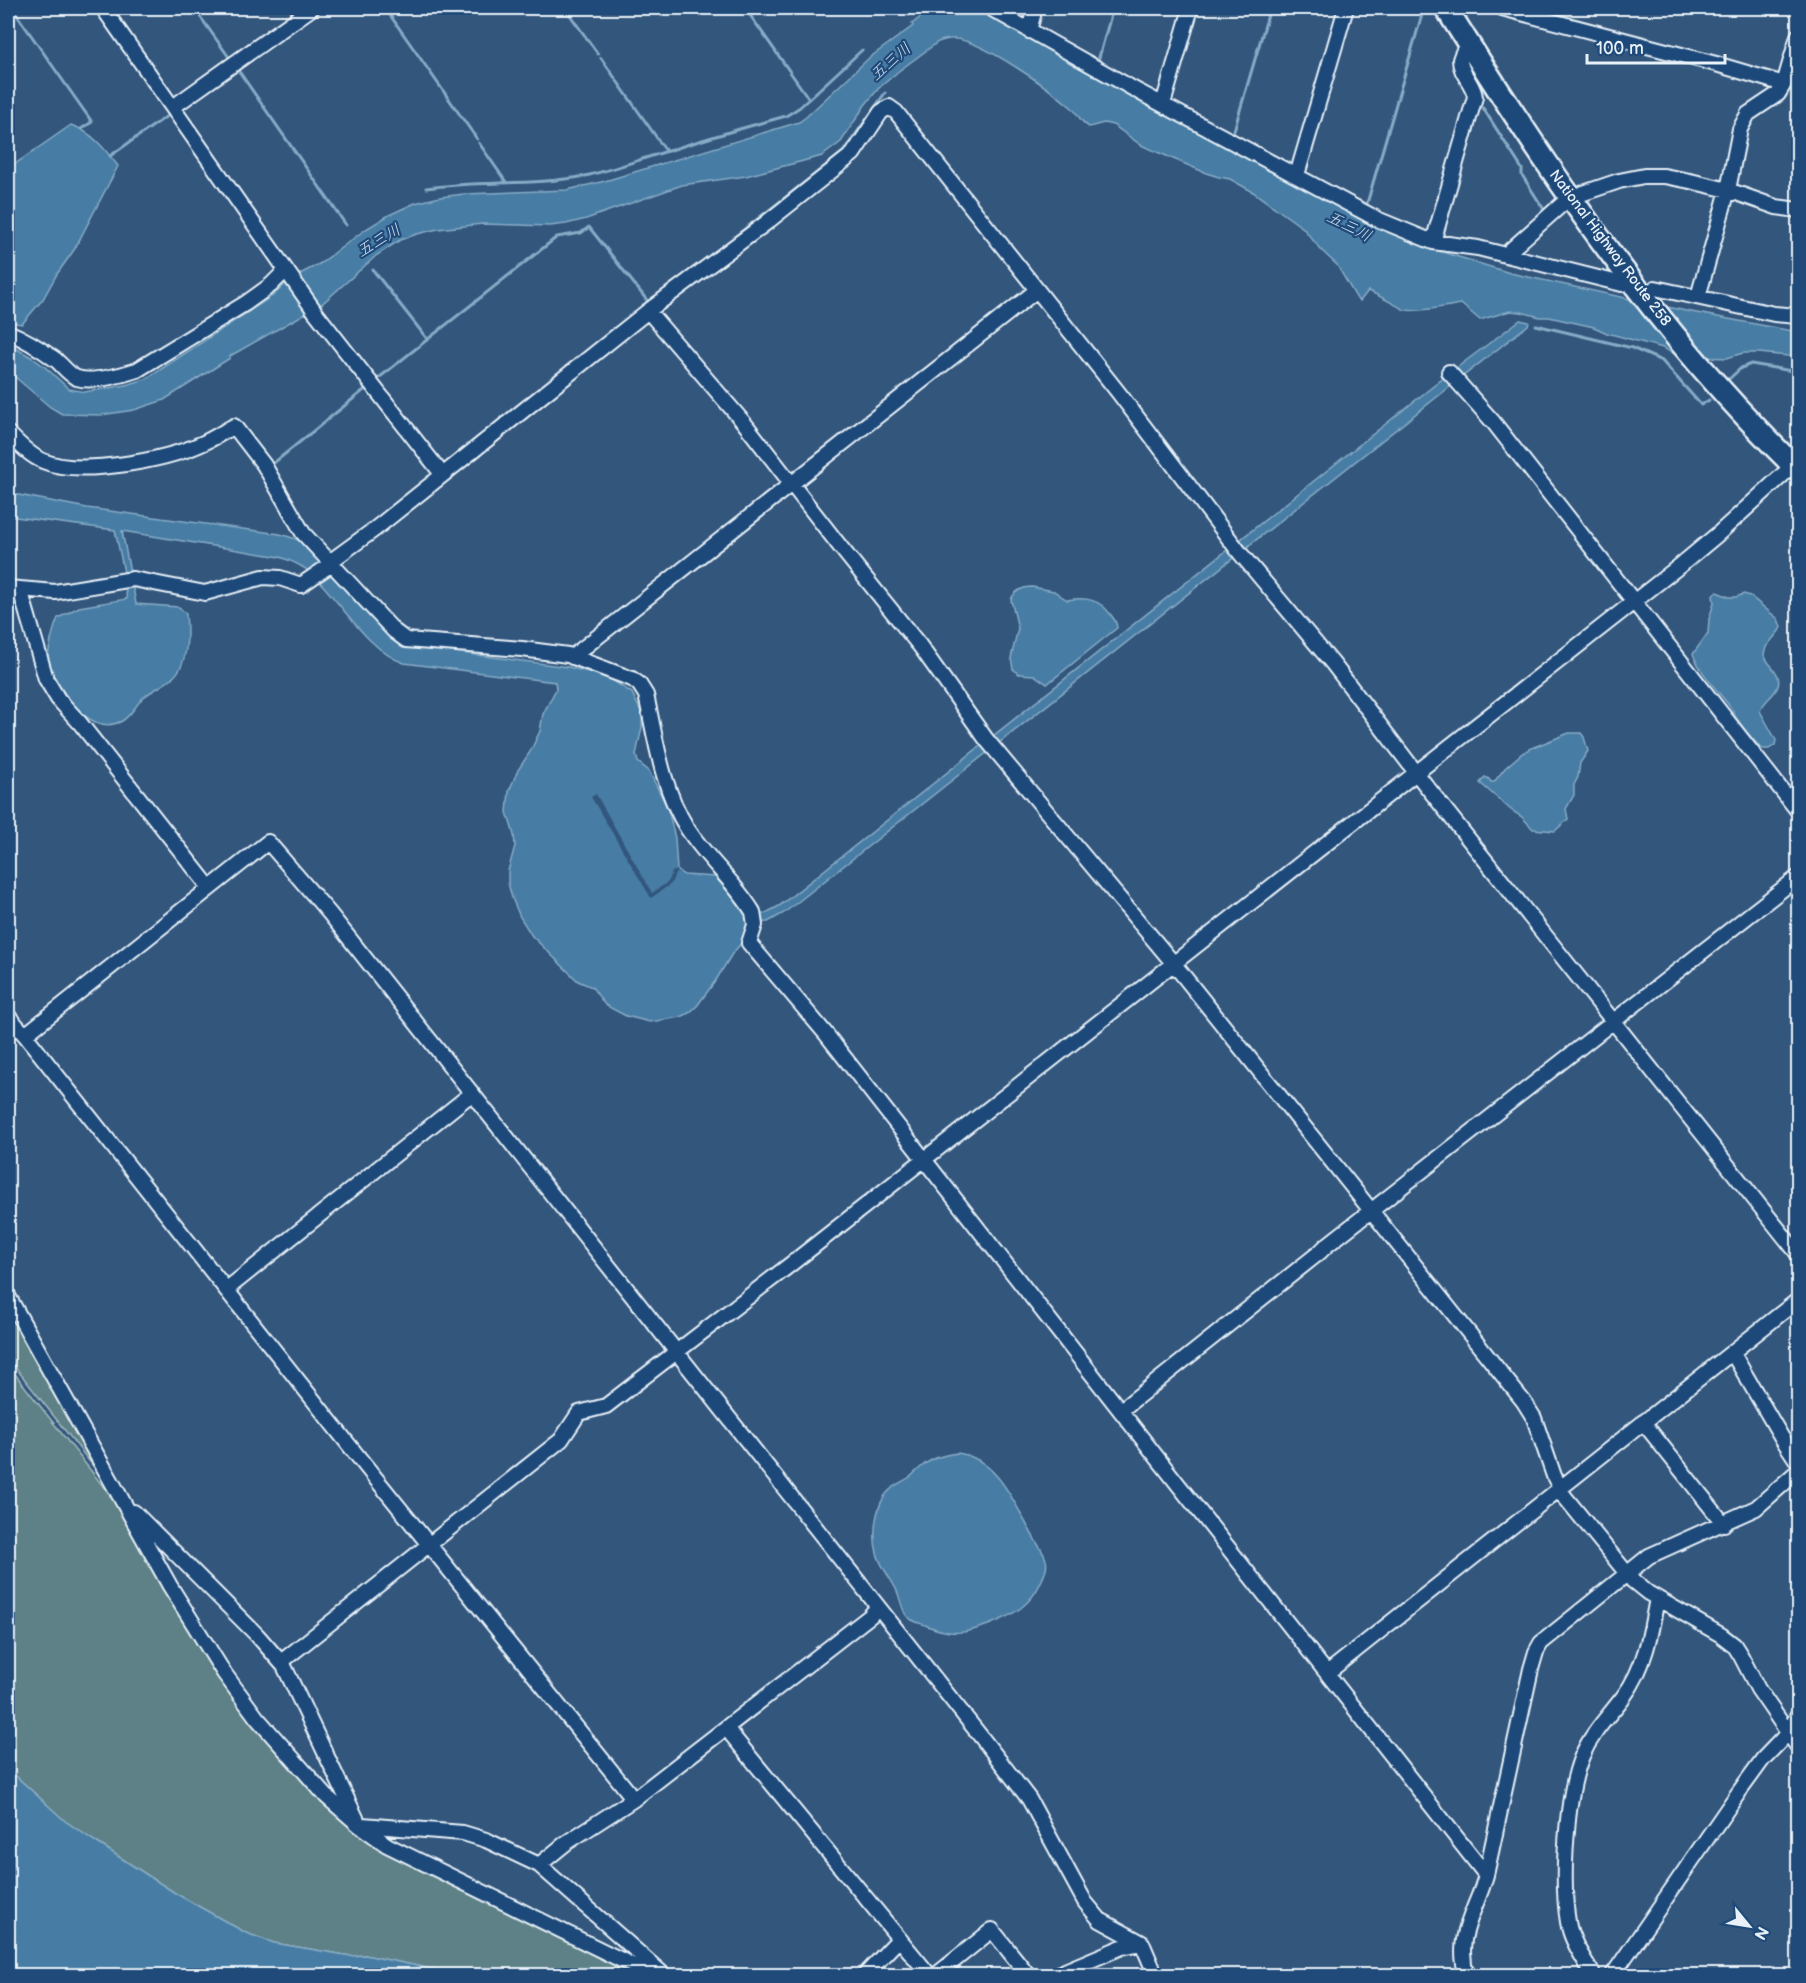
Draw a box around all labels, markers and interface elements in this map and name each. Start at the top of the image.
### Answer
scale bar [1587,27,1725,65]
text: 100 m [1596,38,1644,59]
water label: 五三川 [867,39,915,85]
street label: National Highway Route 258 [1545,166,1675,330]
water label: 五三川 [1323,208,1375,246]
water label: 五三川 [354,220,404,262]
north arrow [1719,1896,1779,1956]
text: N [1749,1923,1772,1943]

